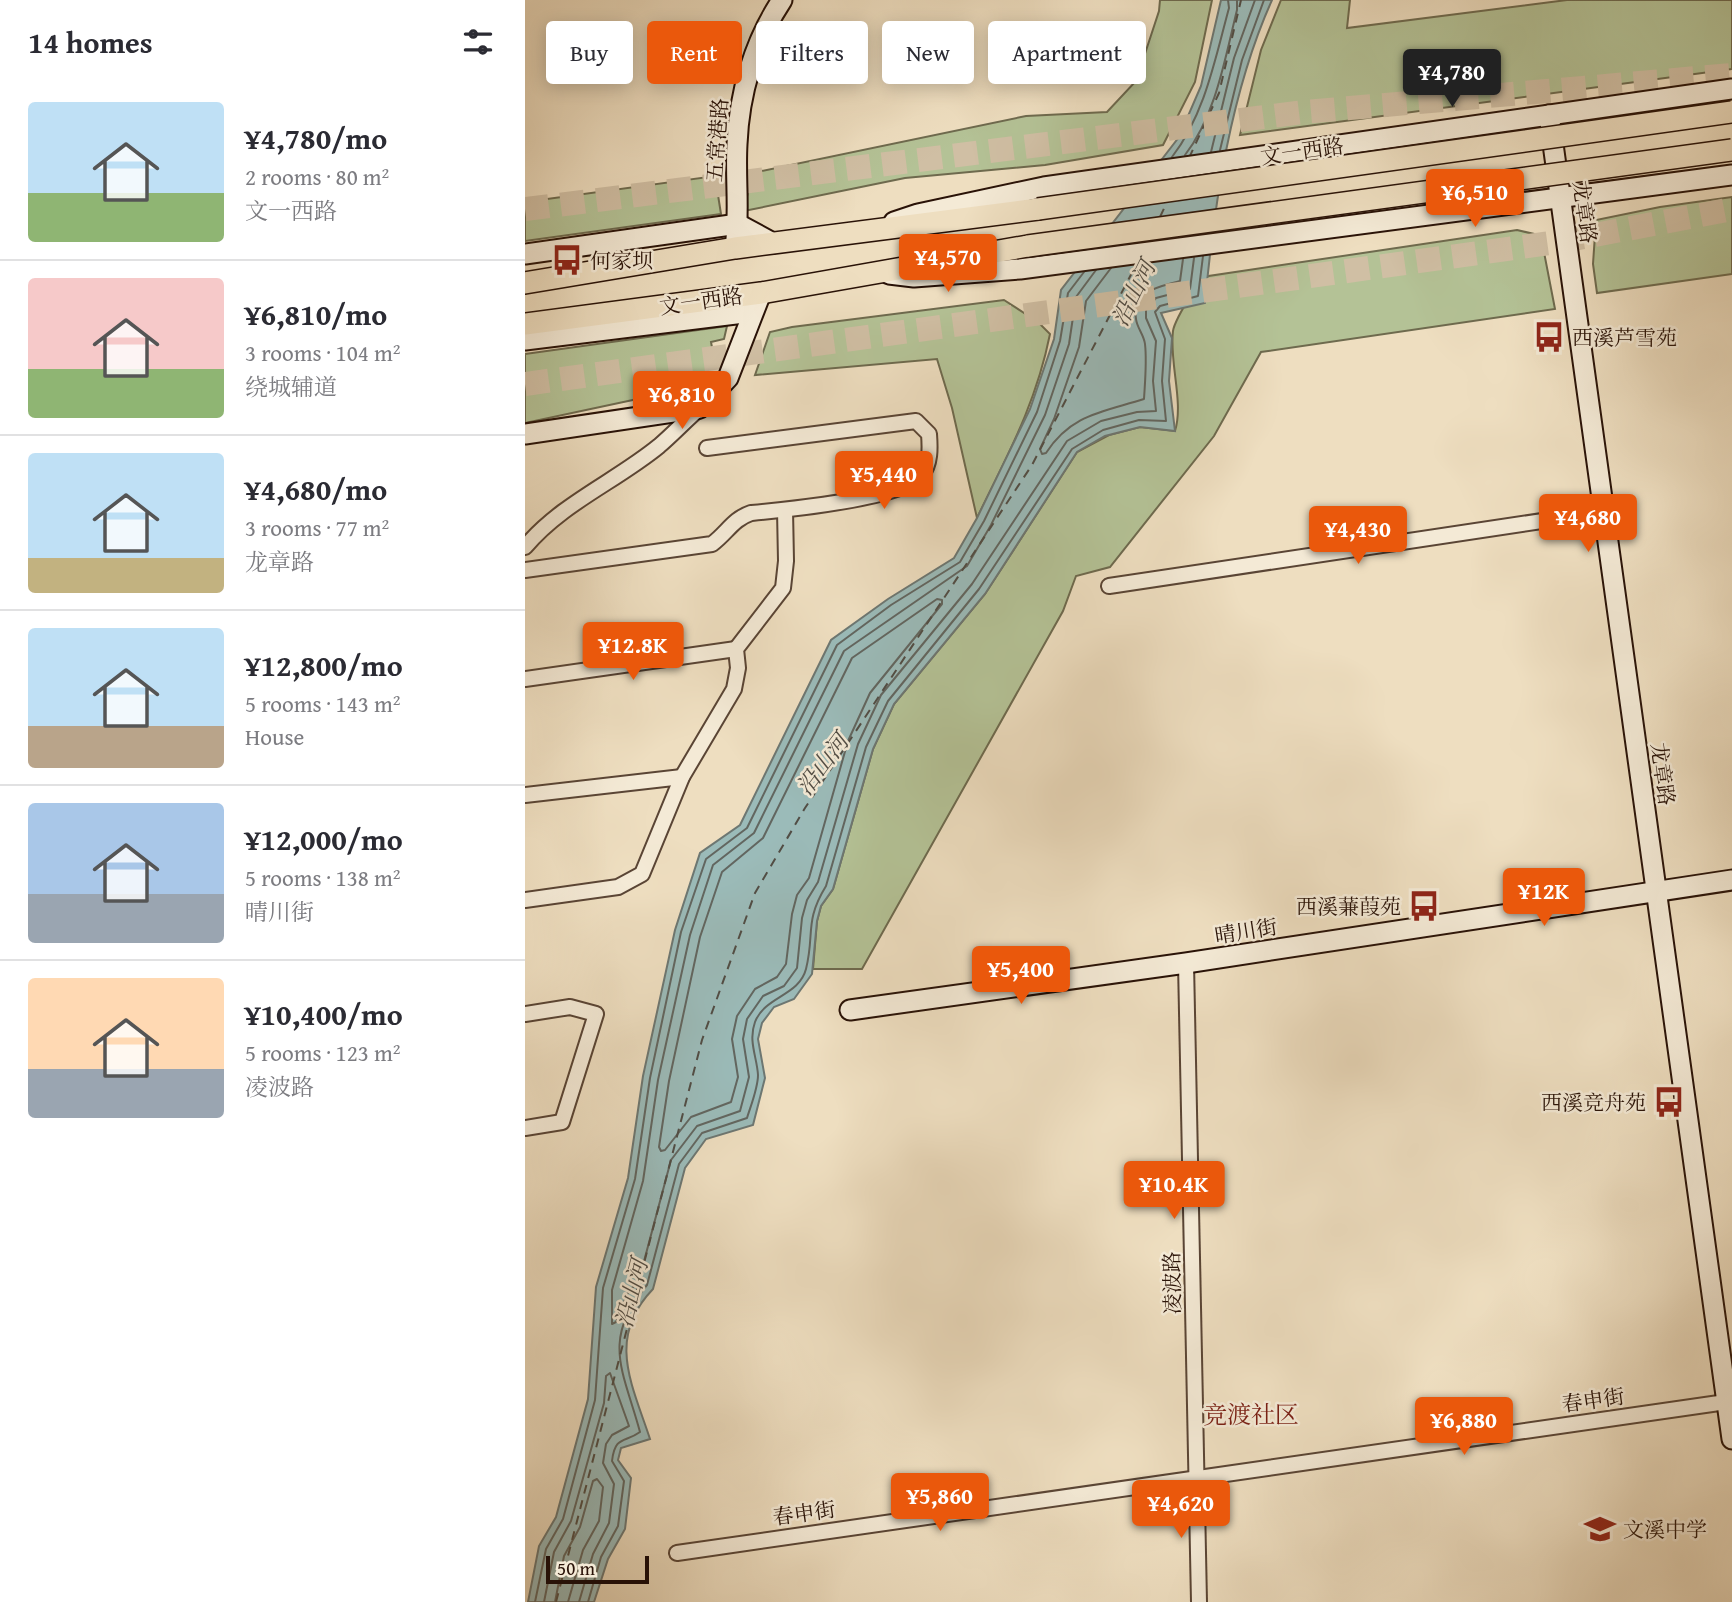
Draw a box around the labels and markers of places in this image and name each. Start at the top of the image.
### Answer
pin: ¥4,780 [1395,50,1509,109]
pin: ¥6,510 [1418,170,1532,229]
pin: ¥4,570 [891,234,1005,294]
bus stop icon: 何家坝 [550,243,584,277]
place label: 何家坝 [590,245,653,276]
bus stop icon: 西溪芦雪苑 [1532,320,1566,354]
place label: 西溪芦雪苑 [1572,322,1677,353]
pin: ¥6,810 [625,372,739,431]
pin: ¥5,440 [827,452,941,511]
pin: ¥4,680 [1531,494,1645,554]
pin: ¥4,430 [1301,506,1415,566]
pin: ¥12.8K [576,622,690,682]
pin: ¥12K [1503,869,1585,928]
bus stop icon: 西溪蒹葭苑 [1407,889,1441,923]
place label: 西溪蒹葭苑 [1296,891,1401,922]
pin: ¥5,400 [964,946,1078,1006]
bus stop icon: 西溪竞舟苑 [1652,1085,1686,1119]
place label: 西溪竞舟苑 [1541,1087,1646,1118]
pin: ¥10.4K [1117,1162,1231,1221]
pin: ¥6,880 [1407,1398,1521,1457]
pin: ¥5,860 [883,1474,997,1533]
pin: ¥4,620 [1124,1480,1238,1540]
school or university icon: 文溪中学 [1583,1512,1617,1546]
place label: 文溪中学 [1623,1514,1707,1545]

